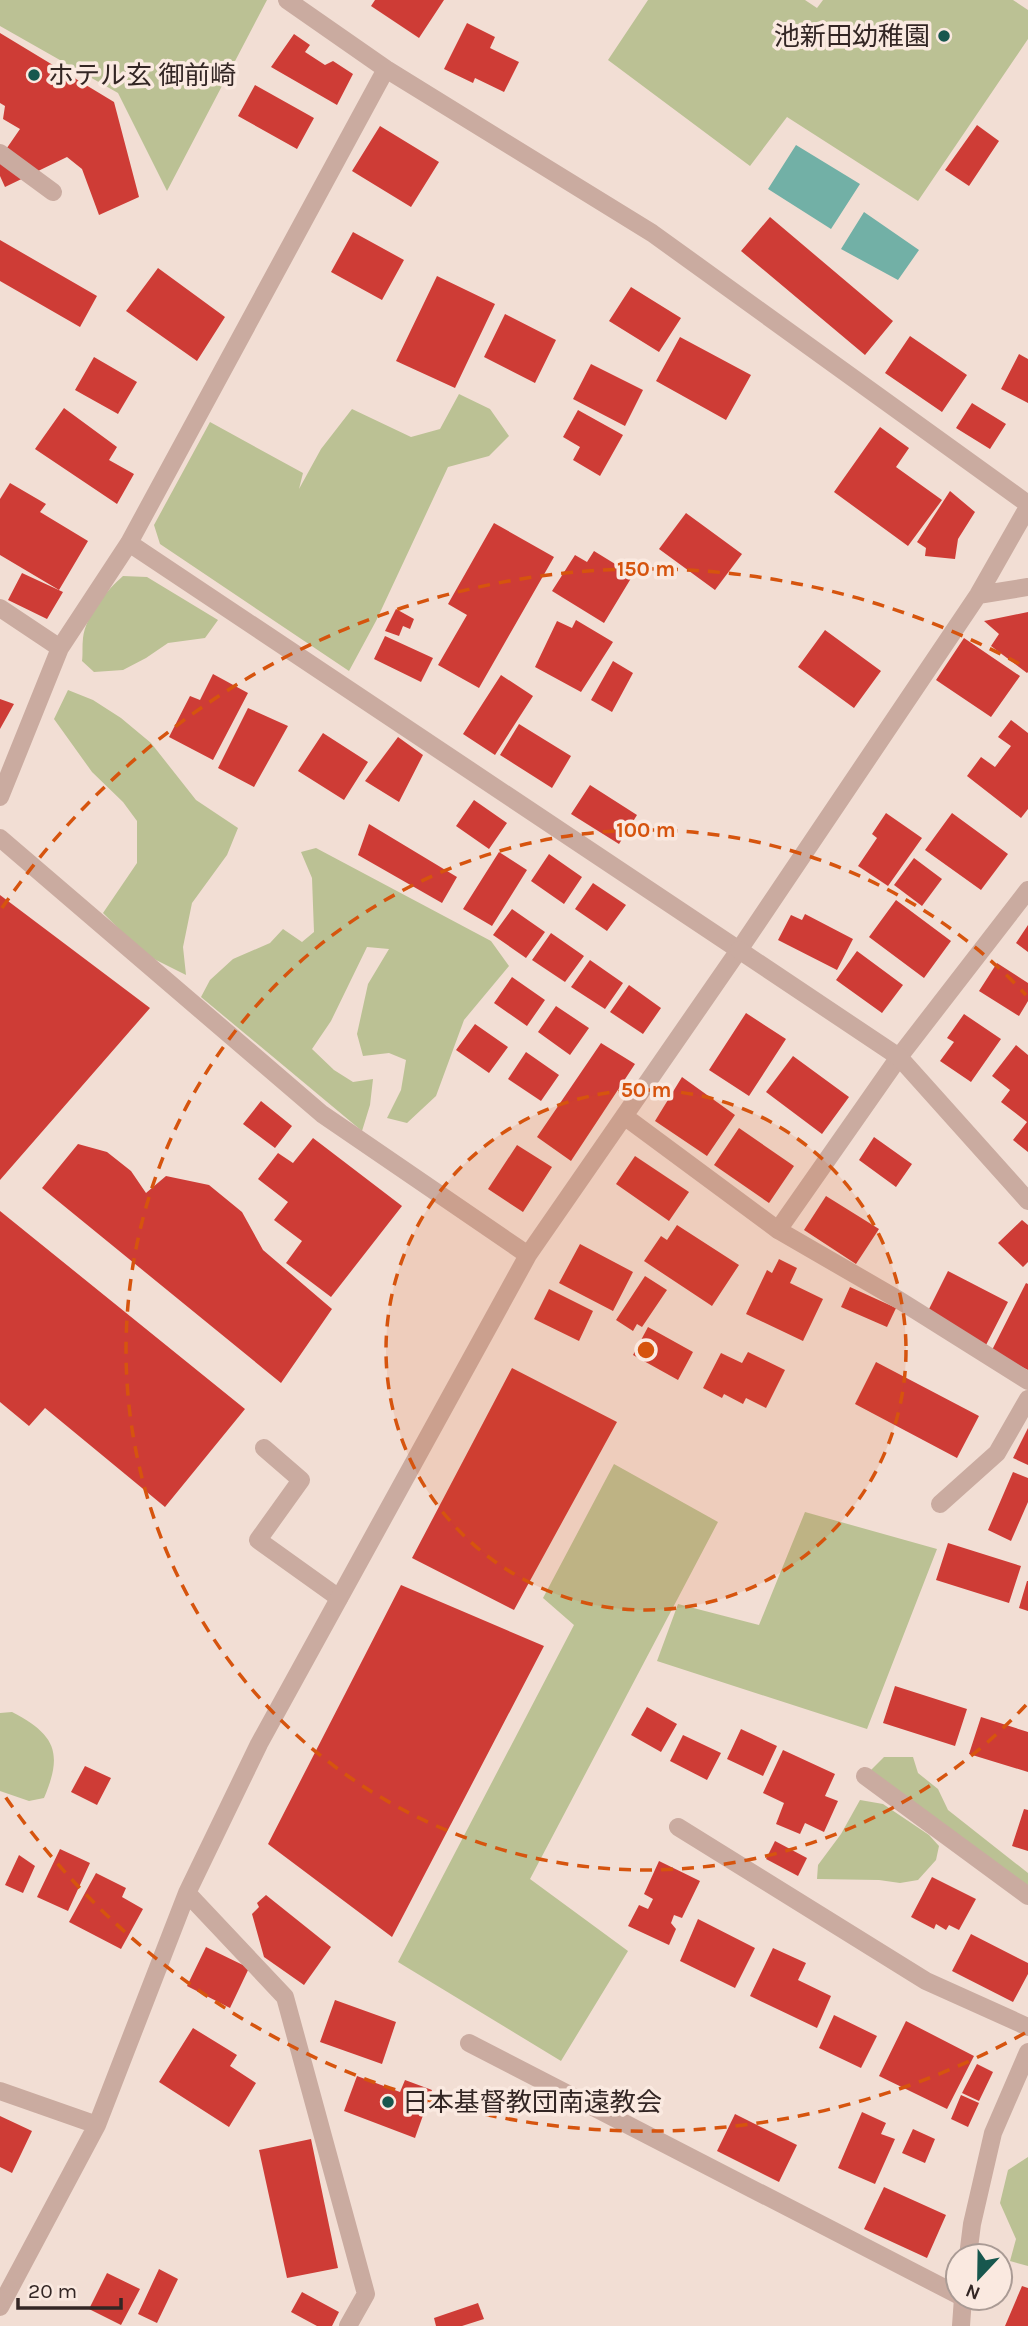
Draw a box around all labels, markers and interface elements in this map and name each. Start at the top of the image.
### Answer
place label: 池新田幼稚園 [774,21,930,52]
marker: 池新田幼稚園 [936,28,952,44]
place label: ホテル玄 御前崎 [48,60,236,91]
marker: ホテル玄 御前崎 [26,67,42,83]
text: 150 m [617,557,675,581]
text: 100 m [616,818,676,842]
text: 50 m [621,1078,671,1102]
centre of rings [634,1338,658,1362]
place label: 日本基督教団南遠教会 [402,2087,662,2118]
marker: 日本基督教団南遠教会 [380,2094,396,2110]
north arrow [944,2242,1014,2312]
scale bar [18,2266,121,2310]
text: 20 m [28,2279,77,2303]
text: N [963,2279,983,2305]

